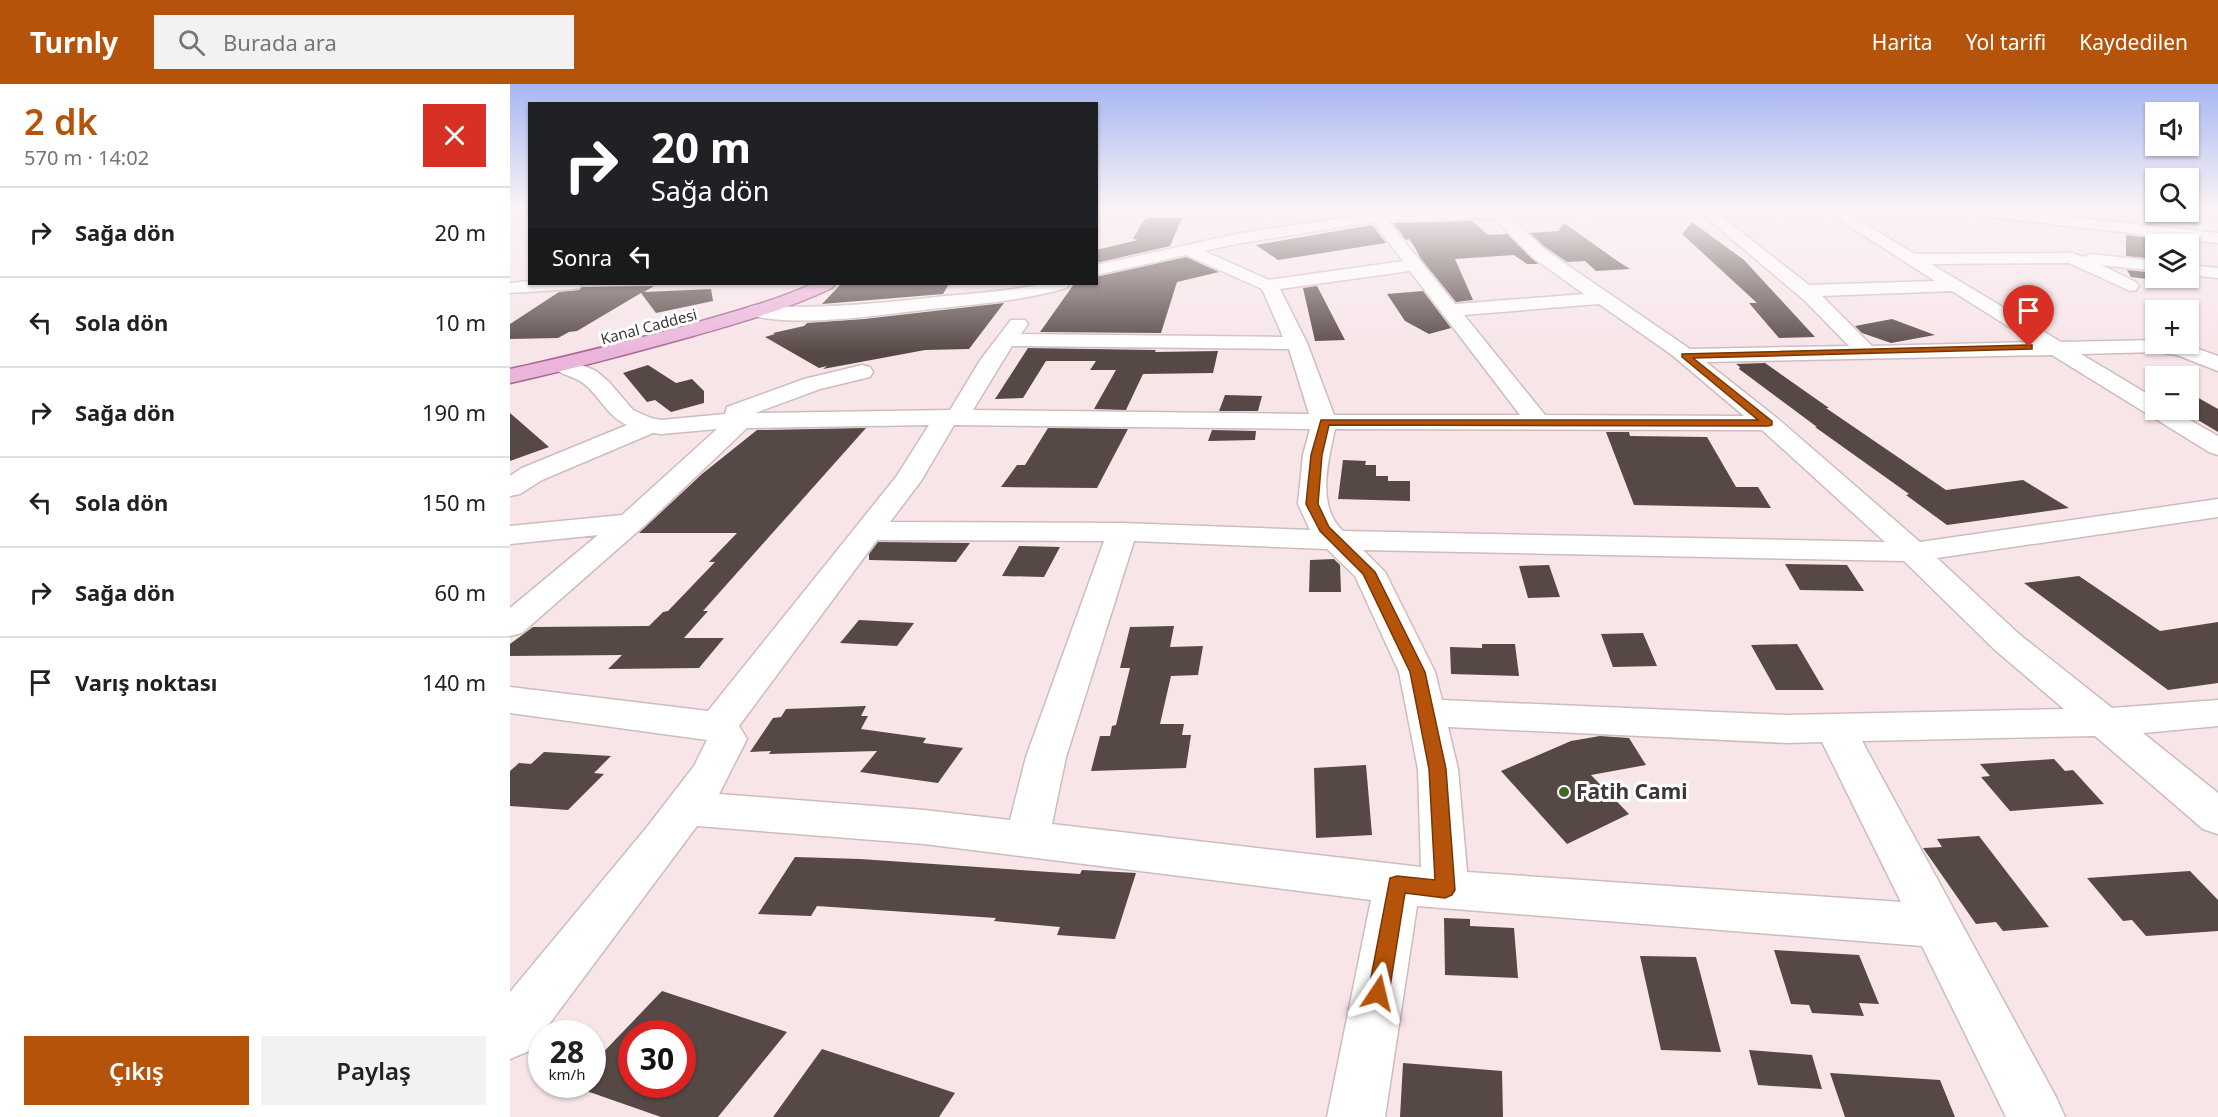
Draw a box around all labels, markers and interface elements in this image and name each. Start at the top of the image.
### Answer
search box [154,15,574,69]
text: Turnly [30,23,118,61]
icon: search [175,26,208,59]
text: Burada ara [223,27,337,57]
text: Harita [1872,28,1933,56]
text: Yol tarifi [1966,28,2046,56]
text: Kaydedilen [2079,28,2188,56]
text: 2 dk [24,97,98,146]
map controls [2145,102,2199,420]
button: sound [2145,102,2199,156]
button: close [423,104,486,167]
text: 20 m [651,118,751,175]
icon: right [552,126,630,204]
text: 570 m · 14:02 [24,144,149,171]
button: search [2145,168,2199,222]
text: Sağa dön [651,172,769,209]
icon: right [24,216,57,249]
text: Sağa dön [75,217,175,247]
text: 20 m [435,217,486,247]
button: layers [2145,234,2199,288]
icon: left [624,240,657,273]
text: Sonra [552,242,612,272]
pin [2003,285,2054,347]
icon: arrive [2012,294,2045,327]
button: + [2145,300,2199,354]
street label: Kanal Caddesi [598,304,699,349]
icon: left [24,306,57,339]
text: Sola dön [75,307,168,337]
text: 10 m [435,307,486,337]
button: − [2145,366,2199,420]
icon: right [24,396,57,429]
text: Sağa dön [75,397,175,427]
text: 190 m [422,397,486,427]
icon: left [24,486,57,519]
text: Sola dön [75,487,168,517]
text: 150 m [422,487,486,517]
icon: right [24,576,57,609]
text: Sağa dön [75,577,175,607]
text: 60 m [435,577,486,607]
icon: arrive [24,666,57,699]
text: Varış noktası [75,667,217,697]
text: 140 m [422,667,486,697]
place label: Fatih Cami [1576,777,1687,805]
marker: Fatih Cami [1557,785,1571,799]
position arrow [1346,961,1410,1025]
speed limit sign: 30 [618,1020,696,1098]
text: 28 [550,1031,584,1072]
button: Çıkış [24,1036,249,1105]
button: Paylaş [261,1036,486,1105]
text: km/h [549,1064,585,1084]

